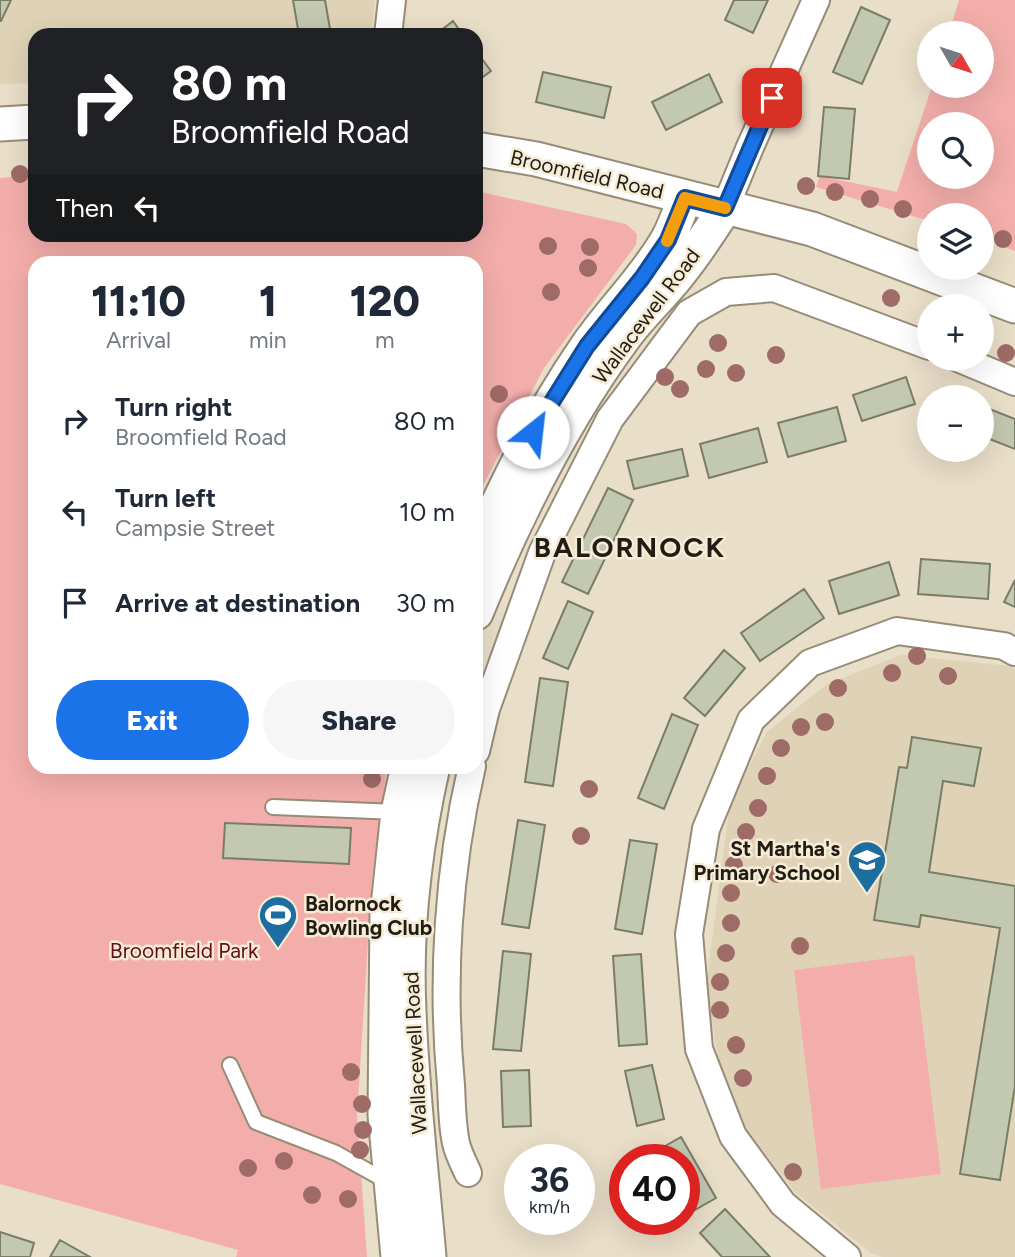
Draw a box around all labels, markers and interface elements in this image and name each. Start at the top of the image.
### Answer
north arrow [917,21,994,98]
map controls [917,21,994,462]
text: 80 m [171,53,287,112]
icon: right [56,56,147,147]
pin [742,68,802,128]
icon: arrive [753,79,791,117]
button: search [917,112,994,189]
text: Broomfield Road [171,113,410,151]
street label: Broomfield Road [508,144,666,204]
icon: left [128,189,166,227]
text: Then [56,192,114,224]
button: layers [917,203,994,280]
street label: Wallacewell Road [587,243,705,389]
text: 11:10 [91,276,186,327]
text: 1 [259,276,277,327]
text: 120 [350,276,420,327]
button: + [917,294,994,371]
text: Arrival [106,326,171,354]
text: min [249,326,287,354]
text: m [375,326,395,354]
button: − [917,385,994,462]
text: Turn right [115,391,232,423]
position arrow [496,395,570,469]
icon: right [56,402,94,440]
text: 80 m [394,405,455,437]
text: Broomfield Road [115,423,287,451]
text: Turn left [115,482,216,514]
icon: left [56,493,94,531]
text: 10 m [399,496,455,528]
text: Campsie Street [115,514,275,542]
district label: BALORNOCK [534,530,726,564]
icon: arrive [56,584,94,622]
text: Arrive at destination [115,587,360,619]
text: 30 m [396,587,455,619]
button: Exit [56,680,249,760]
button: Share [263,680,455,760]
place label: St Martha's Primary School [694,836,840,885]
school or university icon: St Martha's Primary School [846,839,888,894]
place label: Balornock Bowling Club [305,891,432,940]
sports icon: Balornock Bowling Club [257,894,299,949]
park label: Broomfield Park [110,938,259,963]
street label: Wallacewell Road [398,971,432,1135]
speed limit sign: 40 [609,1144,700,1235]
text: 36 [530,1159,569,1201]
text: km/h [529,1196,570,1218]

